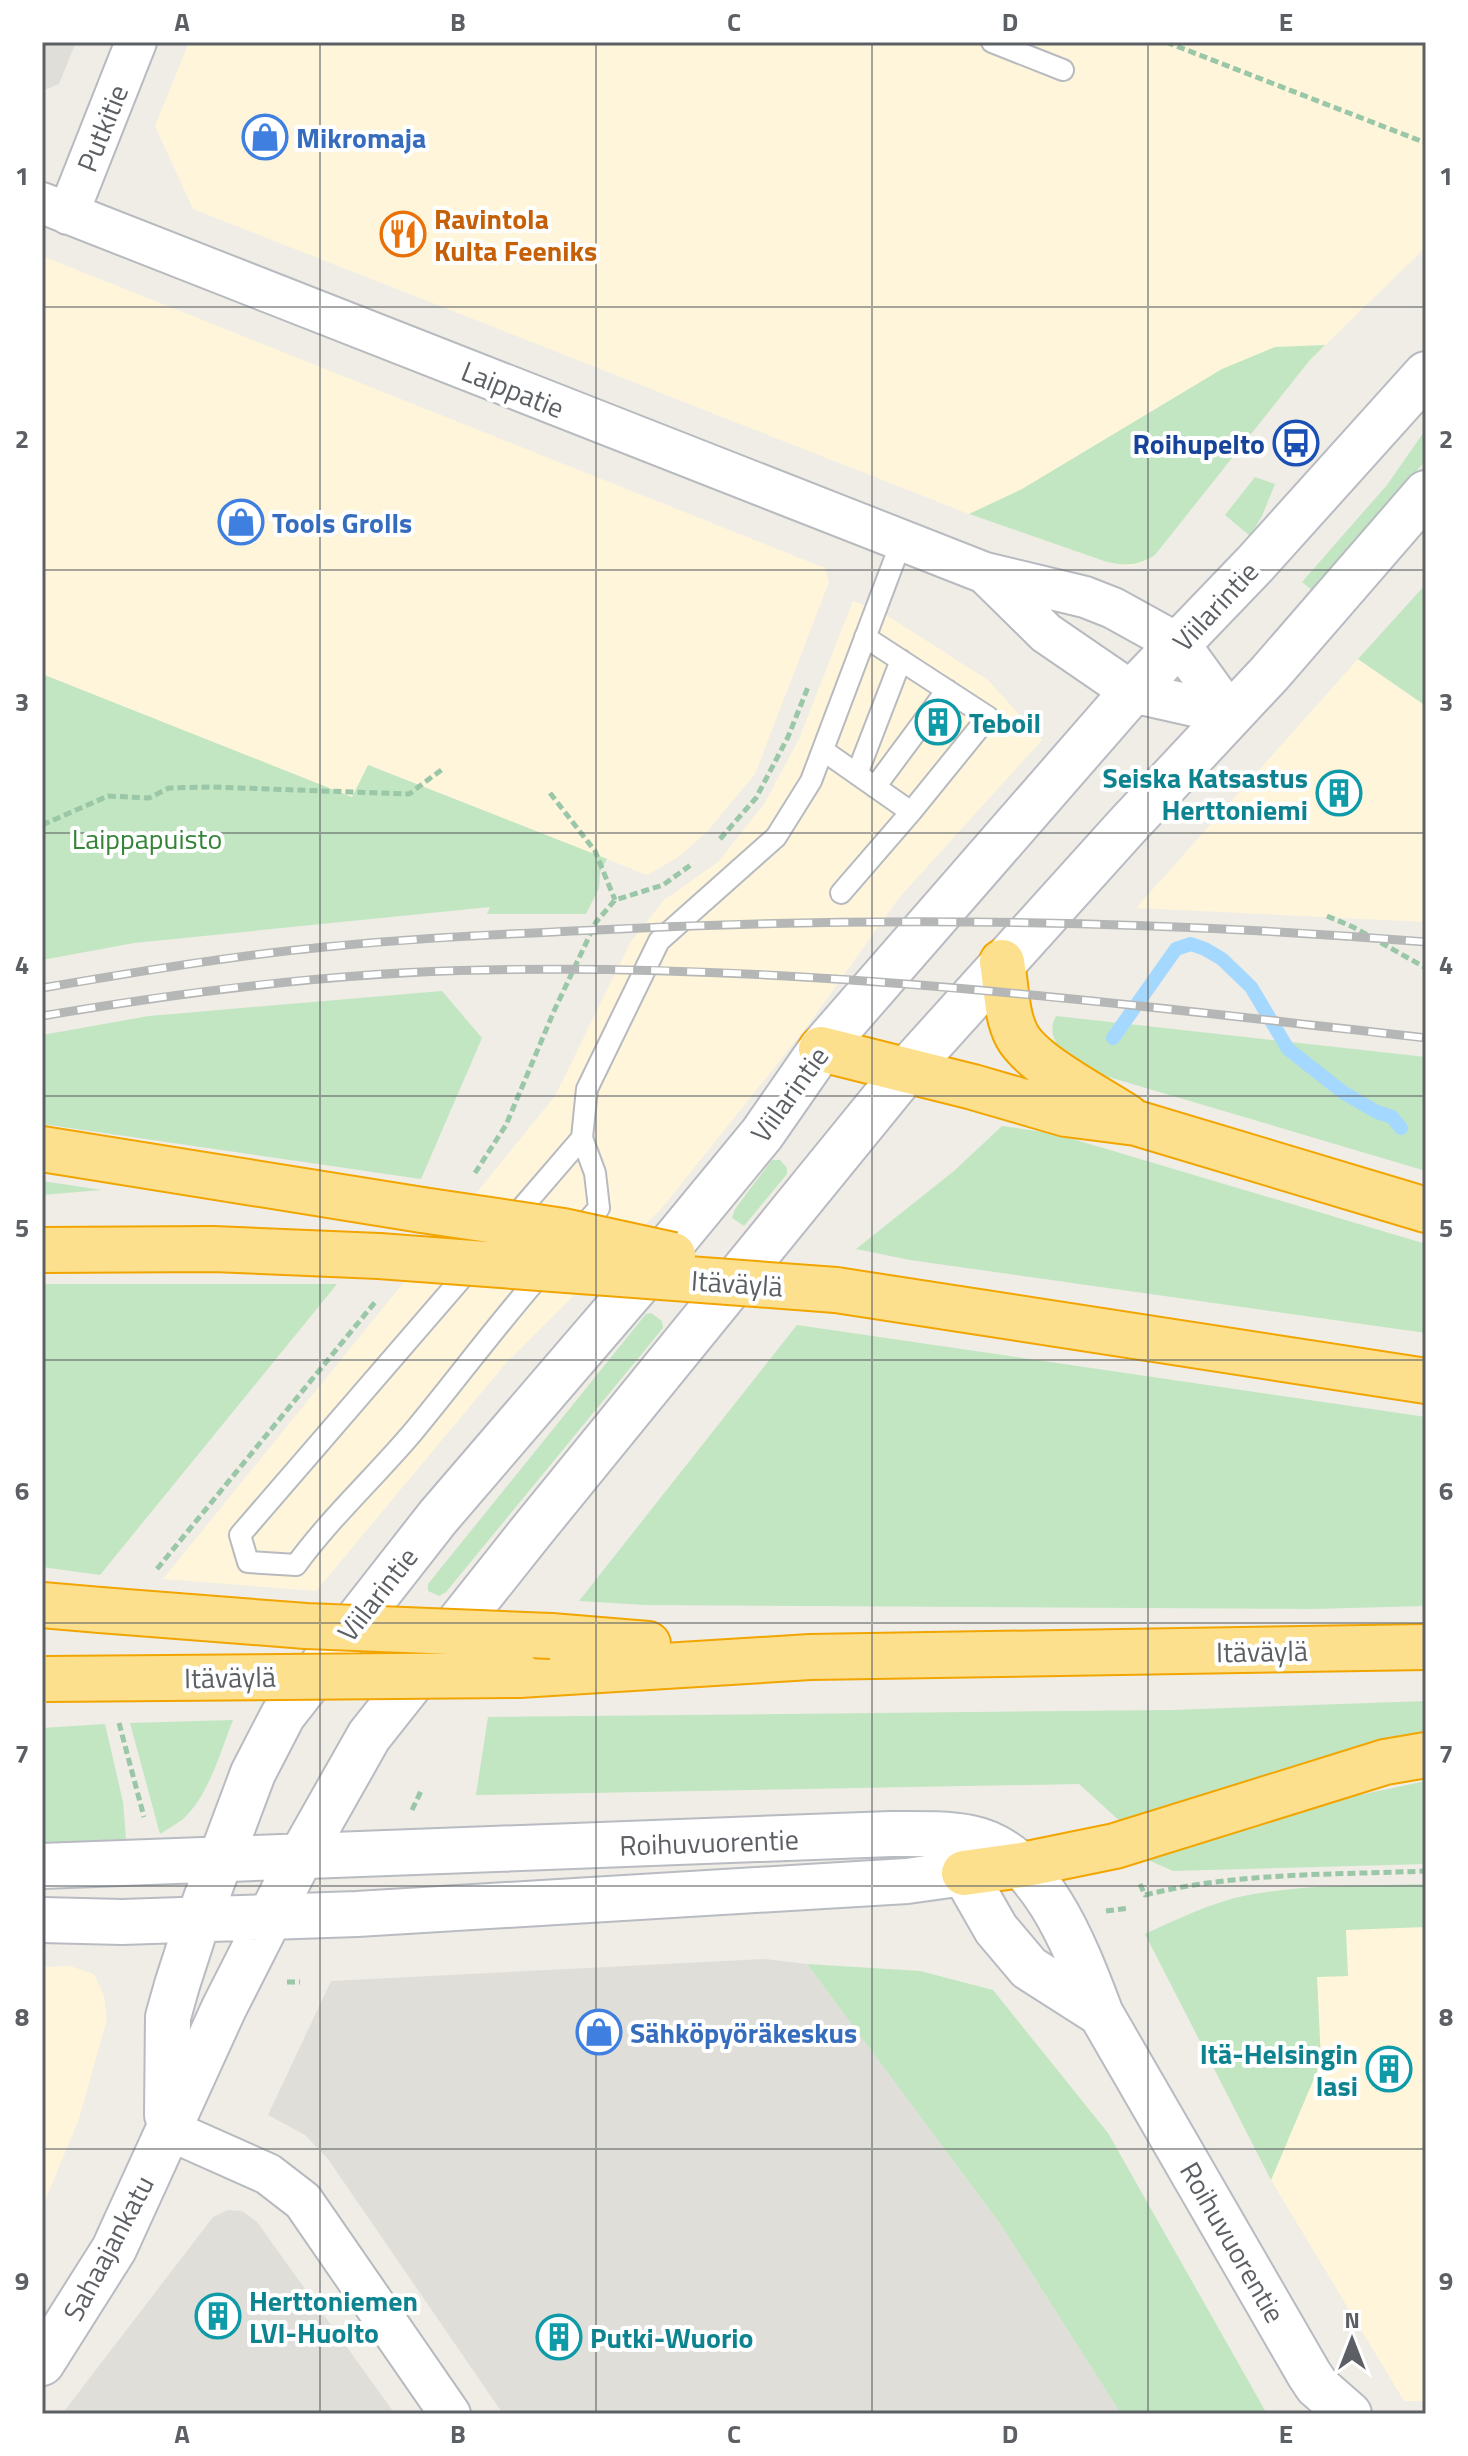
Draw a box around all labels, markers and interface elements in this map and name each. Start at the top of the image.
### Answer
text: A [174,2,190,41]
text: B [450,2,466,41]
text: C [727,2,741,41]
text: D [1002,2,1018,41]
text: E [1279,2,1293,41]
street label: Putkitie [65,78,139,178]
shop icon: Mikromaja [241,113,289,161]
place label: Mikromaja [296,116,426,159]
text: 1 [15,156,29,195]
text: 1 [1439,156,1453,195]
place label: Ravintola Kulta Feeniks [434,197,597,272]
restaurant icon: Ravintola Kulta Feeniks [379,210,427,258]
street label: Laippatie [455,349,571,429]
text: 2 [15,419,29,458]
bus stop icon: Roihupelto [1272,419,1320,467]
text: 2 [1439,419,1453,458]
place label: Roihupelto [1133,422,1265,465]
shop icon: Tools Grolls [217,498,265,546]
place label: Tools Grolls [272,501,412,544]
street label: Viilarintie [1162,551,1268,661]
text: 3 [15,682,29,721]
text: 3 [1439,682,1453,721]
building icon: Teboil [914,698,962,746]
place label: Teboil [969,701,1041,744]
place label: Seiska Katsastus Herttoniemi [1103,756,1308,831]
building icon: Seiska Katsastus Herttoniemi [1315,769,1363,817]
park label: Laippapuisto [72,817,222,860]
text: 4 [15,945,29,984]
text: 4 [1439,945,1453,984]
street label: Viilarintie [739,1037,839,1151]
text: 5 [15,1208,29,1247]
text: 5 [1439,1208,1453,1247]
street label: Itäväylä [690,1258,784,1308]
text: 6 [15,1471,29,1510]
text: 6 [1439,1471,1453,1510]
street label: Viilarintie [326,1537,428,1651]
street label: Itäväylä [1216,1629,1308,1673]
street label: Itäväylä [184,1655,276,1699]
text: 7 [15,1734,29,1773]
text: 7 [1439,1734,1453,1773]
street label: Roihuvuorentie [619,1817,799,1867]
text: 8 [15,1997,29,2036]
text: 8 [1439,1997,1453,2036]
shop icon: Sähköpyöräkeskus [575,2008,623,2056]
place label: Sähköpyöräkeskus [630,2011,857,2054]
place label: Itä-Helsingin lasi [1200,2032,1358,2107]
building icon: Itä-Helsingin lasi [1365,2045,1413,2093]
street label: Roihuvuorentie [1169,2154,1297,2330]
street label: Sahaajankatu [52,2167,164,2329]
text: 9 [15,2261,29,2300]
text: 9 [1439,2261,1453,2300]
place label: Herttoniemen LVI-Huolto [249,2279,418,2354]
building icon: Herttoniemen LVI-Huolto [194,2292,242,2340]
north arrow [1312,2300,1392,2380]
text: N [1344,2303,1360,2337]
building icon: Putki-Wuorio [535,2313,583,2361]
place label: Putki-Wuorio [590,2316,754,2359]
text: A [174,2414,190,2453]
text: B [450,2414,466,2453]
text: C [727,2414,741,2453]
text: D [1002,2414,1018,2453]
text: E [1279,2414,1293,2453]

